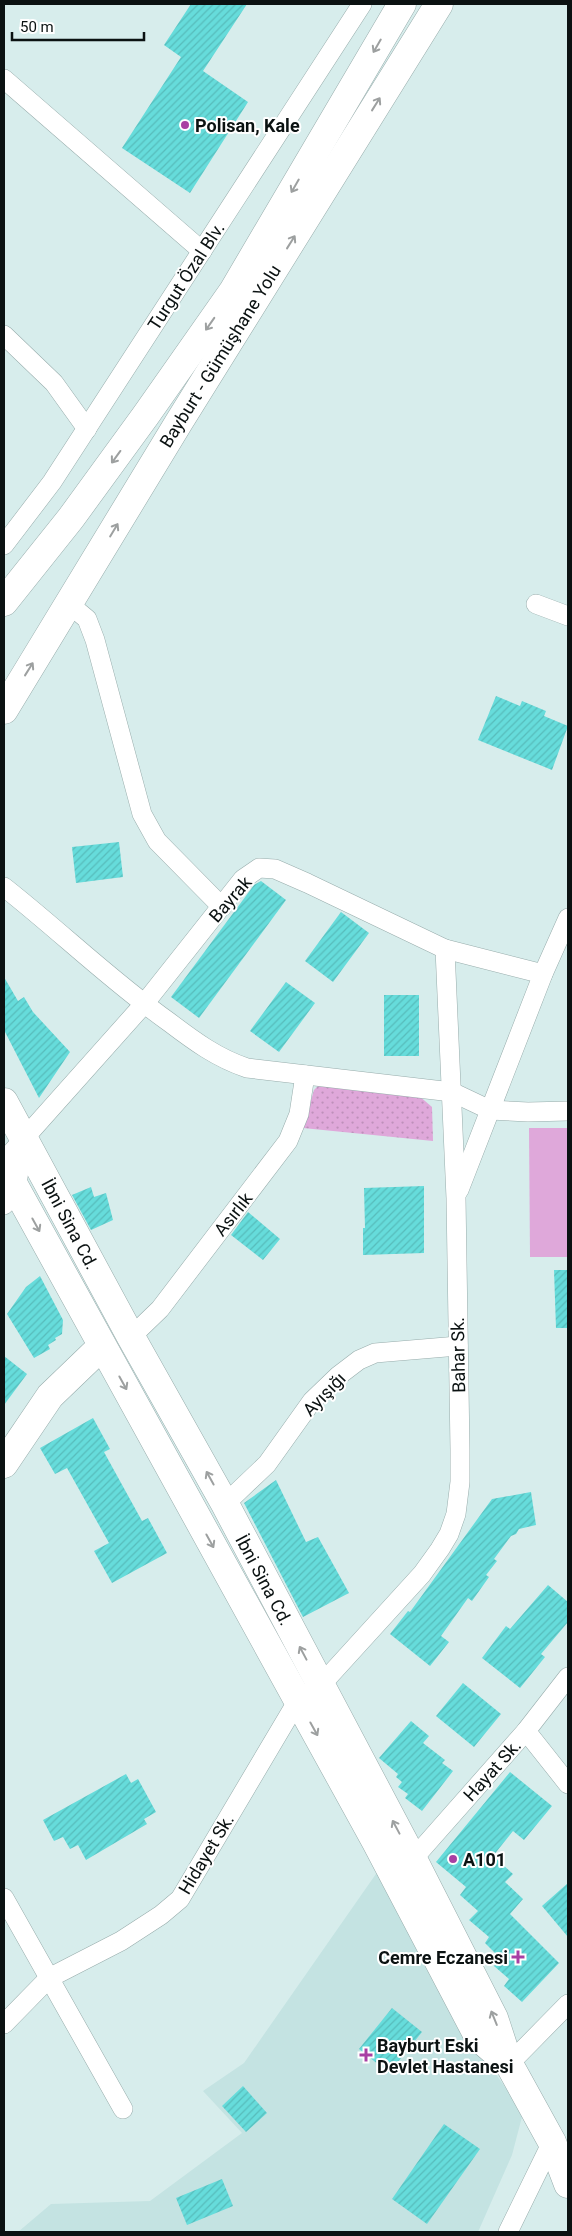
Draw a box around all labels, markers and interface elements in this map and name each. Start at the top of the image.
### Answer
scale bar [12,10,145,42]
text: 50 m [20,18,54,36]
one-way arrow [372,38,382,52]
one-way arrow [372,98,382,112]
place label: Polisan, Kale [195,115,300,136]
marker: Polisan, Kale [179,119,191,131]
one-way arrow [289,178,299,192]
street label: Turgut Özal Blv. [143,218,229,334]
one-way arrow [286,236,296,250]
street label: Bayburt - Gümüşhane Yolu [155,261,285,451]
one-way arrow [205,317,215,331]
one-way arrow [110,450,121,463]
one-way arrow [109,523,119,537]
one-way arrow [25,662,35,676]
street label: Bayrak [204,871,256,926]
street label: İbni Sina Cd. [37,1175,103,1273]
street label: Asırlık [209,1187,257,1240]
one-way arrow [31,1218,41,1233]
street label: Bahar Sk. [447,1317,469,1393]
street label: Ayışığı [298,1368,350,1420]
one-way arrow [119,1375,128,1390]
one-way arrow [205,1471,215,1486]
street label: İbni Sina Cd. [231,1531,297,1629]
one-way arrow [205,1533,215,1548]
one-way arrow [298,1646,307,1661]
one-way arrow [309,1721,319,1736]
street label: Hayat Sk. [459,1735,525,1805]
street label: Hidayet Sk. [174,1810,238,1898]
one-way arrow [391,1820,400,1835]
place label: A101 [463,1849,506,1870]
marker: A101 [447,1853,459,1865]
place label: Cemre Eczanesi [378,1947,508,1968]
marker: Cemre Eczanesi [512,1951,524,1963]
one-way arrow [489,2011,498,2026]
place label: Bayburt Eski Devlet Hastanesi [377,2035,514,2077]
marker: Bayburt Eski Devlet Hastanesi [359,2048,373,2062]

